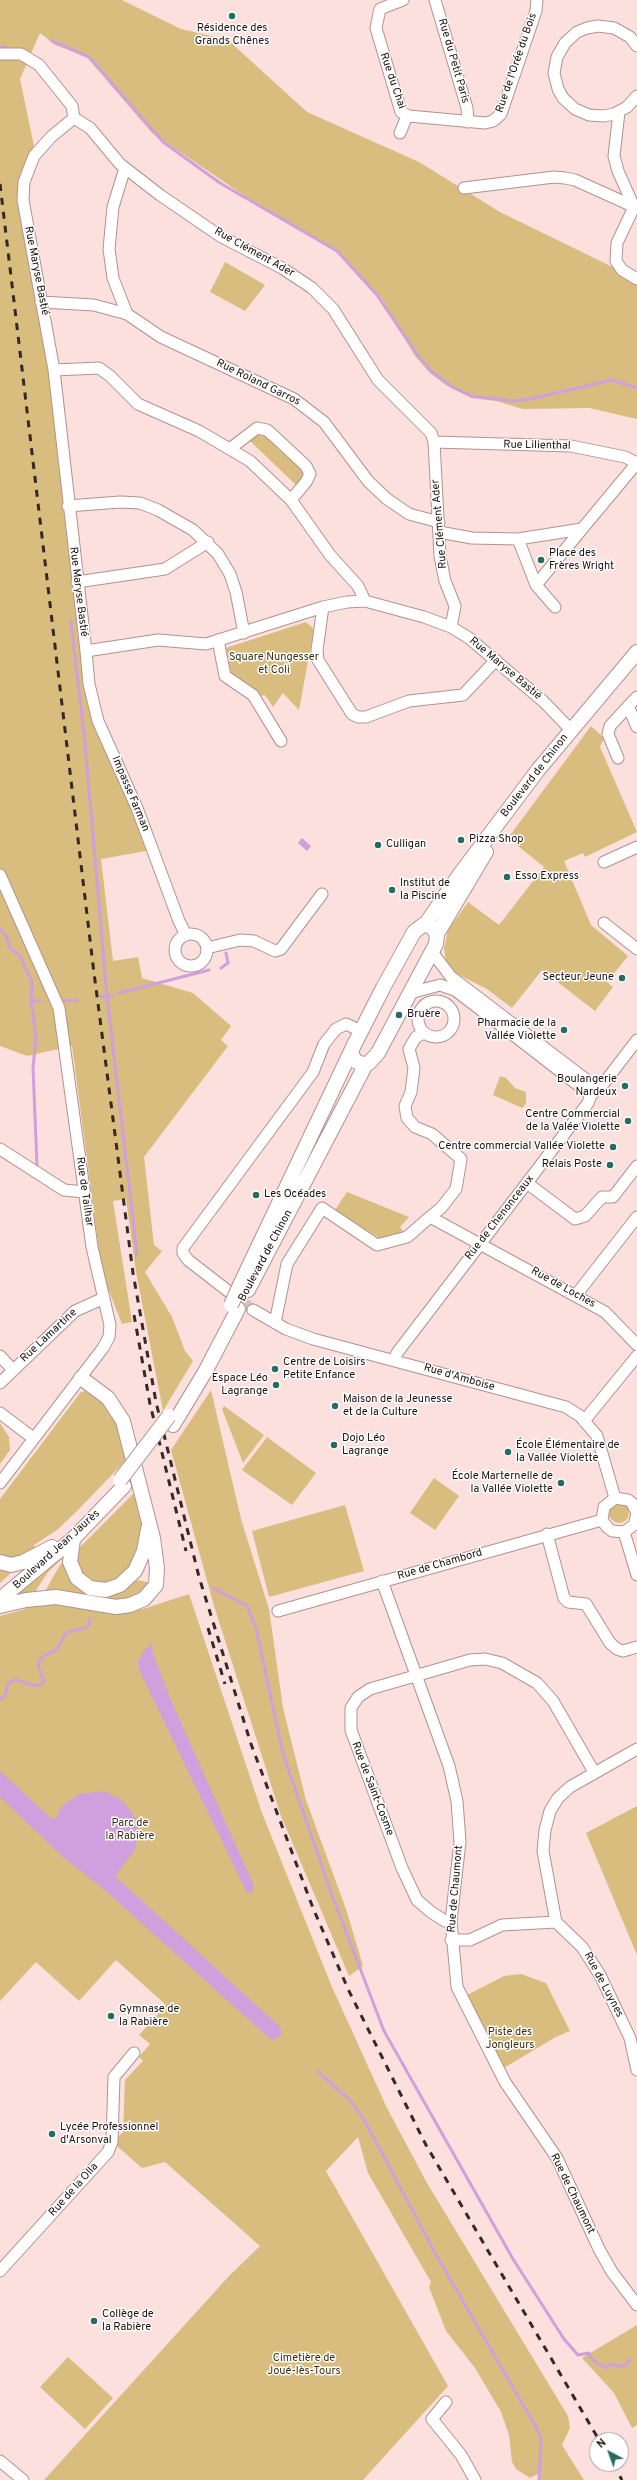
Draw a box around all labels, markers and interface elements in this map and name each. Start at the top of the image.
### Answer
marker: Résidence des Grands Chênes [227,11,237,21]
street label: Rue de l'Orée du Bois [494,11,540,115]
street label: Rue du Petit Paris [435,17,471,105]
place label: Résidence des Grands Chênes [195,22,269,48]
street label: Rue du Chai [376,51,408,111]
street label: Rue Maryse Bastié [21,225,51,317]
street label: Rue Clément Ader [212,225,296,281]
street label: Rue Roland Garros [214,357,302,409]
street label: Rue Lilienthal [503,439,571,453]
street label: Rue Clément Ader [430,479,450,569]
street label: Rue Maryse Bastié [66,546,90,638]
place label: Place des Frères Wright [549,547,614,573]
marker: Place des Frères Wright [536,555,546,565]
street label: Rue Maryse Bastié [466,635,544,703]
park label: Square Nungesser et Coli [229,651,319,677]
street label: Boulevard de Chinon [498,732,572,820]
street label: Impasse Farman [108,754,152,834]
place label: Pizza Shop [469,833,523,847]
marker: Pizza Shop [456,835,466,845]
place label: Culligan [386,838,426,852]
marker: Culligan [373,840,383,850]
place label: Esso Express [515,870,579,884]
marker: Esso Express [502,872,512,882]
place label: Institut de la Piscine [400,877,450,903]
marker: Institut de la Piscine [387,885,397,895]
place label: Secteur Jeune [543,971,614,985]
marker: Secteur Jeune [617,973,627,983]
place label: Bruère [407,1008,441,1022]
marker: Bruère [394,1010,404,1020]
place label: Pharmacie de la Vallée Violette [477,1017,556,1043]
marker: Pharmacie de la Vallée Violette [559,1025,569,1035]
place label: Boulangerie Nardeux [557,1073,617,1099]
marker: Boulangerie Nardeux [620,1081,630,1091]
place label: Centre Commercial de la Valée Violette [525,1108,620,1134]
marker: Centre Commercial de la Valée Violette [623,1116,633,1126]
place label: Centre commercial Vallée Violette [438,1140,605,1154]
marker: Centre commercial Vallée Violette [608,1142,618,1152]
street label: Rue de Tailhar [73,1156,95,1228]
place label: Relais Poste [542,1158,602,1172]
marker: Relais Poste [605,1160,615,1170]
street label: Rue de Chenonceaux [463,1173,537,1263]
place label: Les Océades [264,1188,326,1202]
marker: Les Océades [251,1190,261,1200]
street label: Boulevard de Chinon [236,1208,296,1304]
street label: Rue de Loches [528,1265,598,1311]
street label: Rue Lamartine [18,1306,80,1366]
place label: Centre de Loisirs Petite Enfance [283,1356,365,1382]
street label: Rue d'Amboise [422,1362,496,1394]
marker: Centre de Loisirs Petite Enfance [270,1364,280,1374]
place label: Espace Léo Lagrange [212,1372,268,1398]
marker: Espace Léo Lagrange [271,1380,281,1390]
place label: Maison de la Jeunesse et de la Culture [343,1393,452,1419]
marker: Maison de la Jeunesse et de la Culture [330,1401,340,1411]
place label: Dojo Léo Lagrange [342,1432,389,1458]
place label: École Élémentaire de la Vallée Violette [516,1439,619,1465]
marker: Dojo Léo Lagrange [329,1440,339,1450]
marker: École Élémentaire de la Vallée Violette [503,1447,513,1457]
place label: École Marternelle de la Vallée Violette [452,1470,553,1496]
marker: École Marternelle de la Vallée Violette [556,1478,566,1488]
street label: Boulevard Jean Jaurès [11,1508,103,1592]
street label: Rue de Chambord [396,1547,484,1583]
street label: Rue de Saint-Cosme [348,1740,396,1838]
park label: Parc de la Rabière [105,1817,155,1843]
street label: Rue de Chaumont [446,1845,466,1933]
street label: Rue de Luynes [580,1950,626,2020]
place label: Gymnase de la Rabière [119,2003,179,2029]
marker: Gymnase de la Rabière [106,2011,116,2021]
park label: Piste des Jongleurs [485,2026,535,2052]
place label: Lycée Professionnel d'Arsonval [60,2121,158,2147]
marker: Lycée Professionnel d'Arsonval [47,2129,57,2139]
street label: Rue de Chaumont [547,2152,597,2236]
street label: Rue de la Olla [47,2161,101,2219]
place label: Collège de la Rabière [102,2308,154,2334]
marker: Collège de la Rabière [89,2316,99,2326]
park label: Cimetière de Joué-lès-Tours [267,2352,341,2378]
north arrow [589,2432,629,2472]
text: N [594,2436,609,2452]

